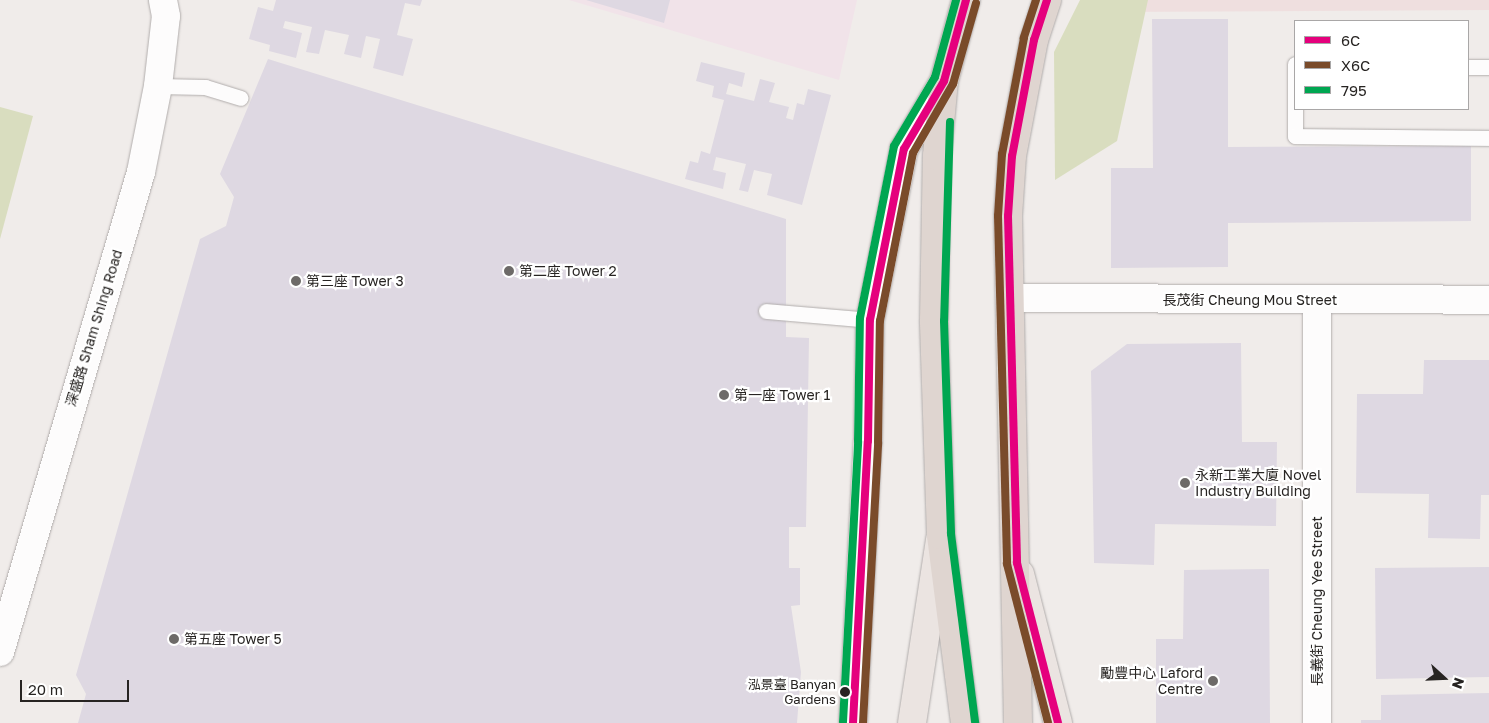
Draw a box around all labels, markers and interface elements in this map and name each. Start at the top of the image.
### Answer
legend [1294,20,1469,110]
text: 6C [1341,31,1360,49]
text: X6C [1341,56,1370,74]
text: 795 [1341,81,1367,99]
street label: 深盛路 Sham Shing Road [62,248,126,408]
place label: 第二座 Tower 2 [519,263,617,279]
marker: 第二座 Tower 2 [503,265,515,277]
place label: 第三座 Tower 3 [306,273,404,289]
marker: 第三座 Tower 3 [290,275,302,287]
street label: 長茂街 Cheung Mou Street [1163,292,1337,308]
place label: 第一座 Tower 1 [734,387,830,403]
marker: 第一座 Tower 1 [718,389,730,401]
place label: 永新工業大廈 Novel Industry Building [1195,467,1321,500]
marker: 永新工業大廈 Novel Industry Building [1179,477,1191,489]
street label: 長義街 Cheung Yee Street [1309,516,1325,686]
place label: 第五座 Tower 5 [184,631,282,647]
marker: 第五座 Tower 5 [168,633,180,645]
north arrow [1419,653,1469,703]
place label: 勵豐中心 Laford Centre [1100,665,1203,698]
scale bar [22,670,131,702]
marker: 勵豐中心 Laford Centre [1207,675,1219,687]
text: N [1449,675,1468,691]
place label: 泓景臺 Banyan Gardens [748,677,836,708]
text: 20 m [28,680,63,698]
marker: 泓景臺 Banyan Gardens [840,687,850,697]

